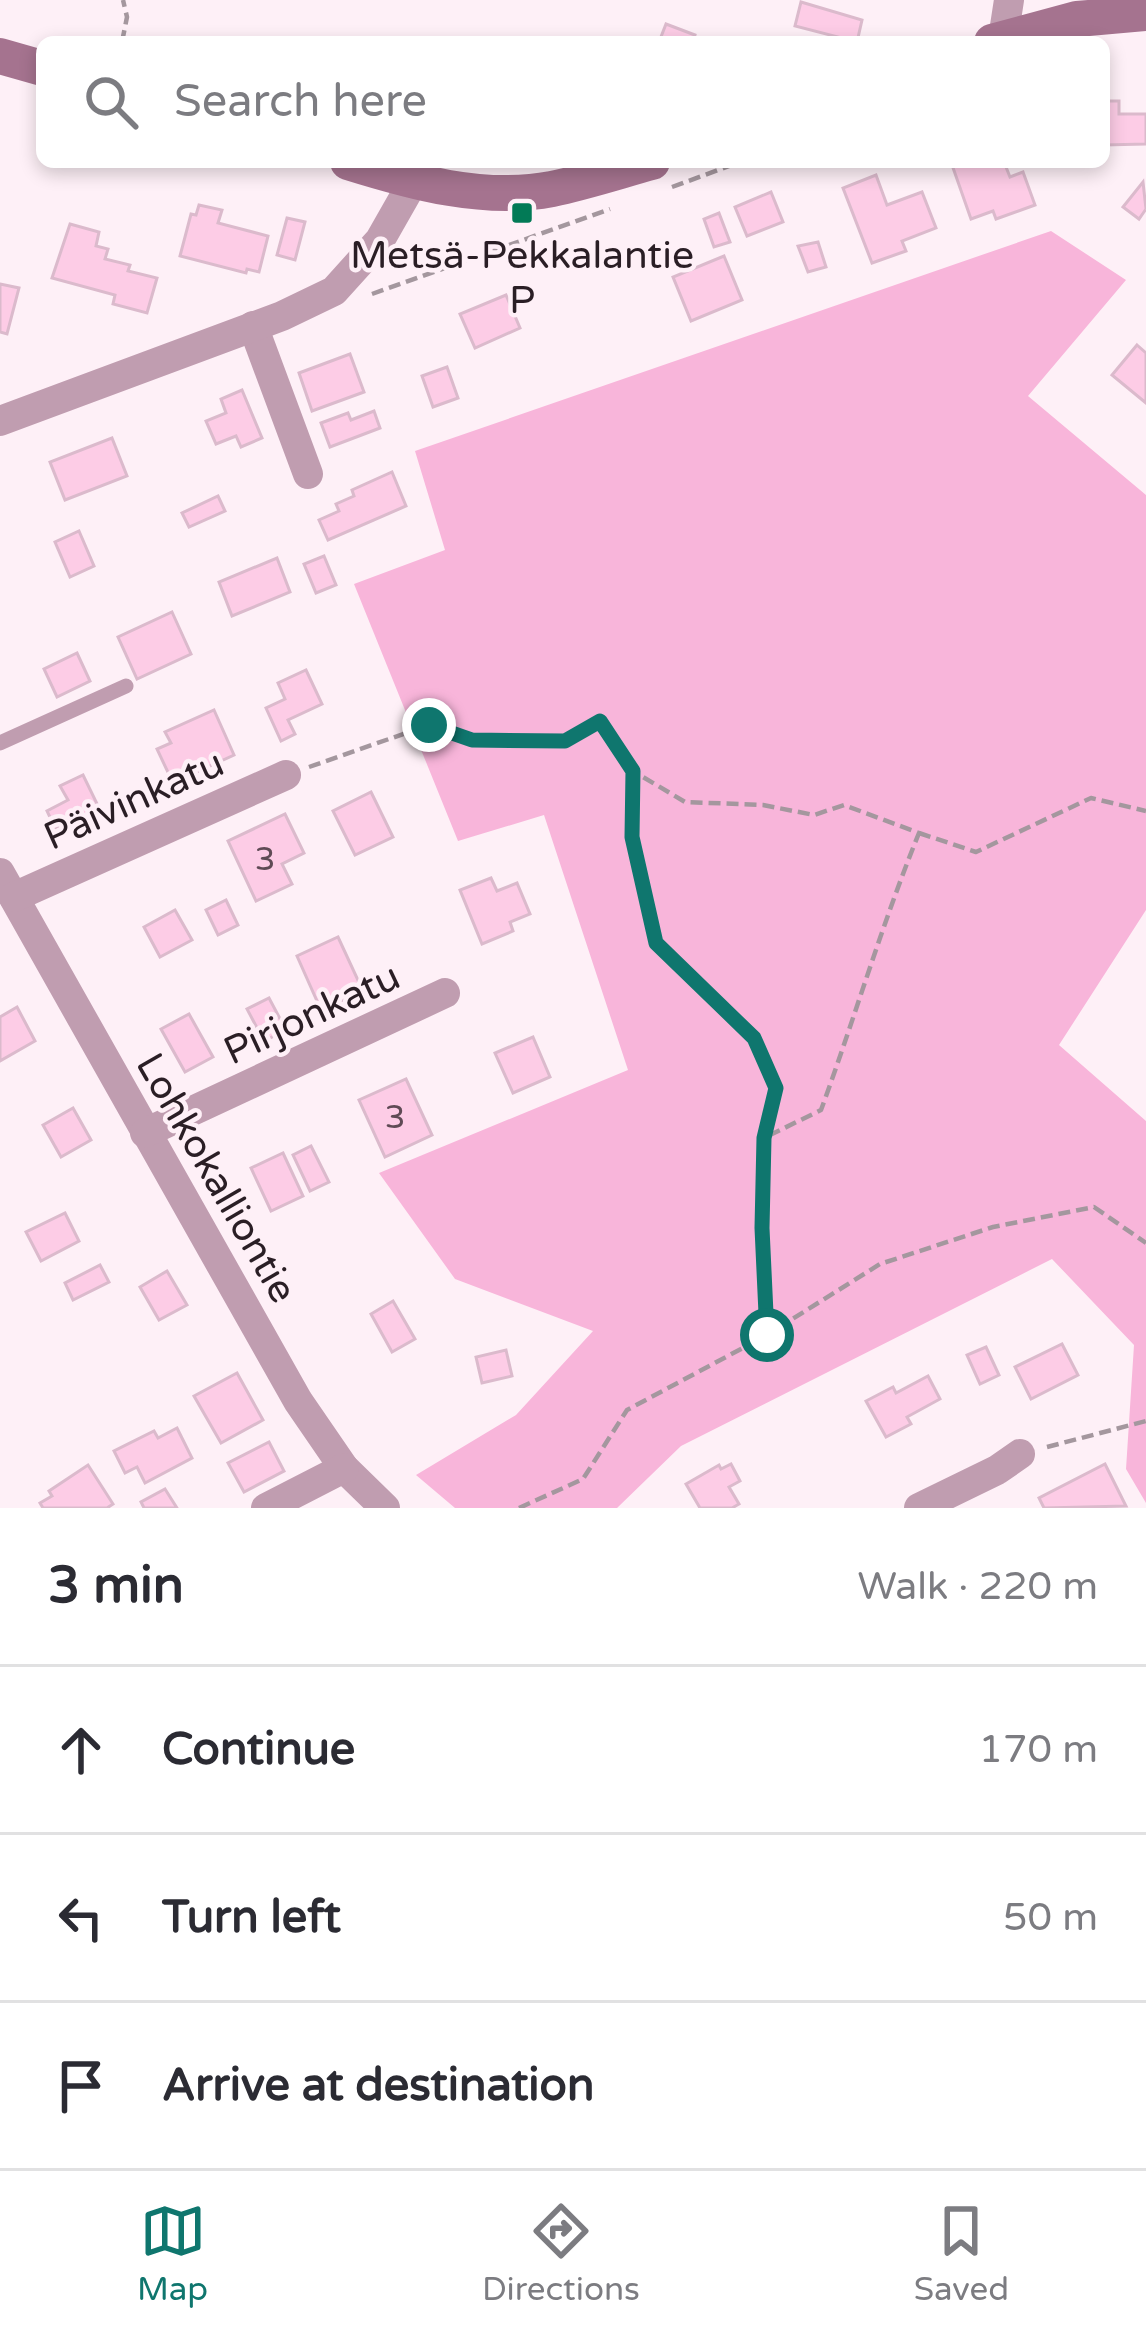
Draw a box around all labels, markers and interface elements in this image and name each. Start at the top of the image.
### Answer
search box [36,36,1110,168]
icon: search [78,69,144,135]
text: Search here [174,75,427,129]
marker: Metsä-Pekkalantie P [509,200,535,226]
place label: Metsä-Pekkalantie P [350,232,694,324]
route end [402,698,456,752]
street label: Päivinkatu [37,740,231,860]
house number: 3 [255,840,275,879]
street label: Pirjonkatu [216,953,408,1075]
street label: Lohkokalliontie [126,1045,306,1311]
house number: 3 [385,1098,405,1137]
route start [740,1308,794,1362]
text: 3 min [48,1555,184,1617]
text: Walk · 220 m [857,1563,1098,1610]
icon: ahead [48,1717,114,1783]
text: Continue [162,1723,355,1777]
text: 170 m [979,1726,1098,1773]
icon: left [48,1885,114,1951]
text: Turn left [162,1891,341,1945]
text: 50 m [1003,1894,1098,1941]
icon: arrive [48,2053,114,2119]
text: Arrive at destination [162,2059,594,2113]
tab: Map [137,2198,208,2309]
tab: Directions [482,2198,640,2309]
tab: Saved [914,2198,1009,2309]

